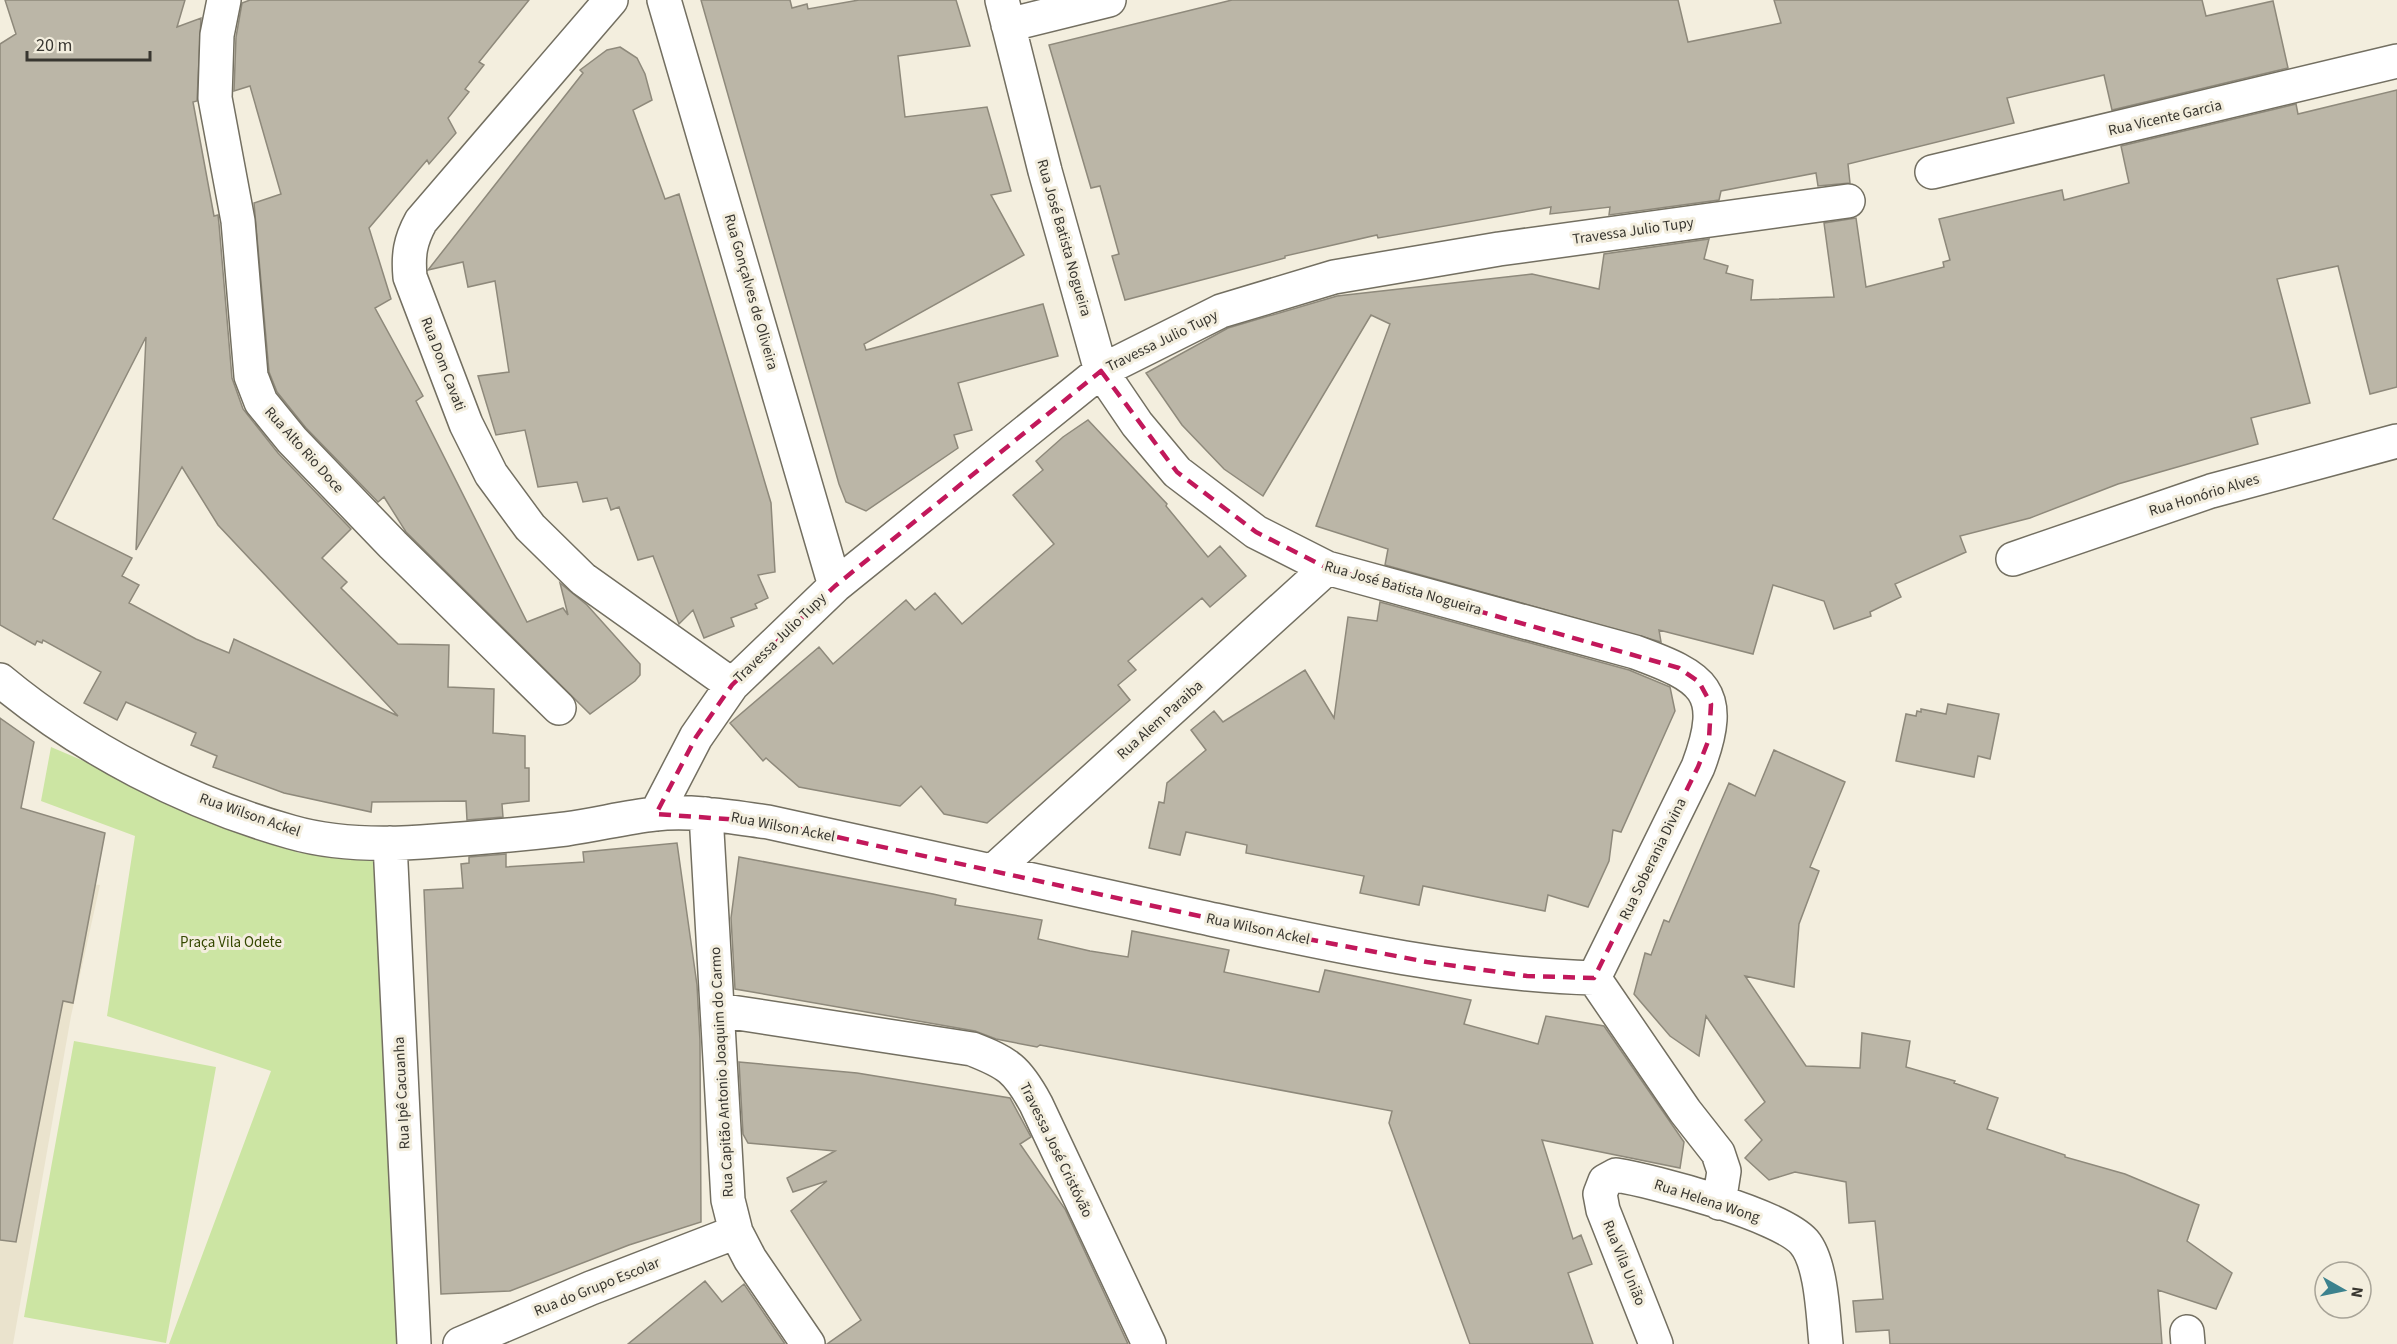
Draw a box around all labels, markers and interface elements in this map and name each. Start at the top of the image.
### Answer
scale bar [27,24,150,62]
text: 20 m [36,33,72,58]
street label: Rua Vicente Garcia [2106,95,2224,141]
street label: Rua José Batista Nogueira [1031,157,1097,319]
street label: Rua Gonçalves de Oliveira [719,212,783,372]
street label: Travessa Julio Tupy [1571,212,1695,250]
street label: Travessa Julio Tupy [1103,305,1221,377]
street label: Rua Dom Cavati [415,314,471,414]
street label: Rua Alto Rio Doce [259,402,349,498]
street label: Rua Honório Alves [2146,468,2262,522]
street label: Rua José Batista Nogueira [1322,555,1484,621]
street label: Travessa Julio Tupy [729,588,831,688]
street label: Rua Alem Paraiba [1112,676,1208,764]
street label: Rua Wilson Ackel [197,788,303,842]
street label: Rua Soberania Divina [1614,794,1692,924]
street label: Rua Wilson Ackel [729,807,837,847]
street label: Rua Wilson Ackel [1204,908,1312,950]
park label: Praça Vila Odete [180,932,282,953]
street label: Rua Capitão Antonio Joaquim do Carmo [705,946,739,1198]
street label: Rua Ipê Cacuanha [389,1036,415,1150]
street label: Travessa José Cristóvão [1014,1079,1098,1221]
street label: Rua Helena Wong [1651,1174,1763,1228]
street label: Rua Vila União [1597,1217,1651,1309]
street label: Rua do Grupo Escolar [531,1252,664,1322]
north arrow [2313,1260,2373,1320]
text: N [2345,1285,2369,1299]

